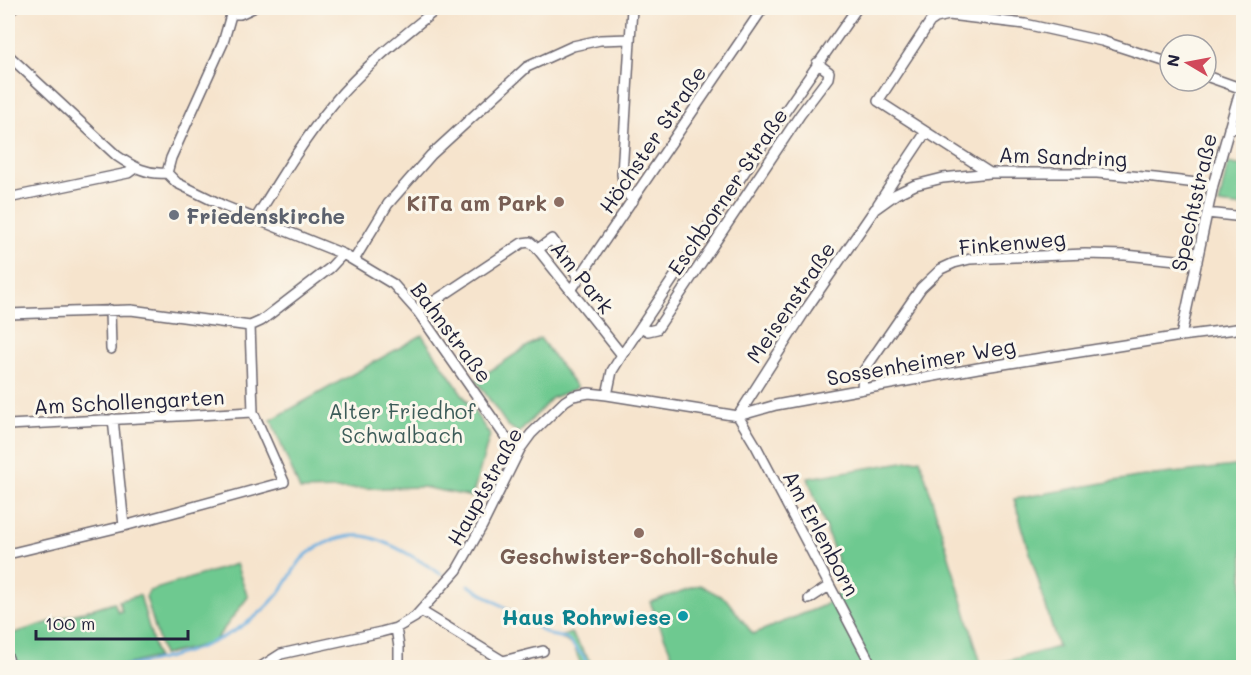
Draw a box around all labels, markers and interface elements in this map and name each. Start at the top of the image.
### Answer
north arrow [1158,33,1218,93]
text: N [1161,52,1184,68]
street label: Höchster Straße [593,60,711,218]
street label: Eschborner Straße [661,102,793,280]
street label: Spechtstraße [1164,130,1222,274]
street label: Am Sandring [998,140,1128,172]
place label: KiTa am Park [407,189,547,216]
marker: KiTa am Park [552,195,566,209]
place label: Friedenskirche [186,202,345,229]
marker: Friedenskirche [167,208,181,222]
street label: Finkenweg [957,224,1067,260]
street label: Am Park [546,235,620,319]
street label: Meisenstraße [740,236,840,368]
street label: Bahnstraße [405,276,499,388]
street label: Sossenheimer Weg [824,331,1018,391]
street label: Am Schollengarten [33,383,225,419]
park label: Alter Friedhof Schwalbach [329,397,476,448]
street label: Hauptstraße [440,422,528,550]
street label: Am Erlenborn [778,466,866,600]
marker: Geschwister-Scholl-Schule [632,526,646,540]
place label: Geschwister-Scholl-Schule [500,542,778,569]
scale bar [36,603,188,641]
place label: Haus Rohrwiese [502,603,671,630]
marker: Haus Rohrwiese [676,609,690,623]
text: 100 m [45,611,95,635]

